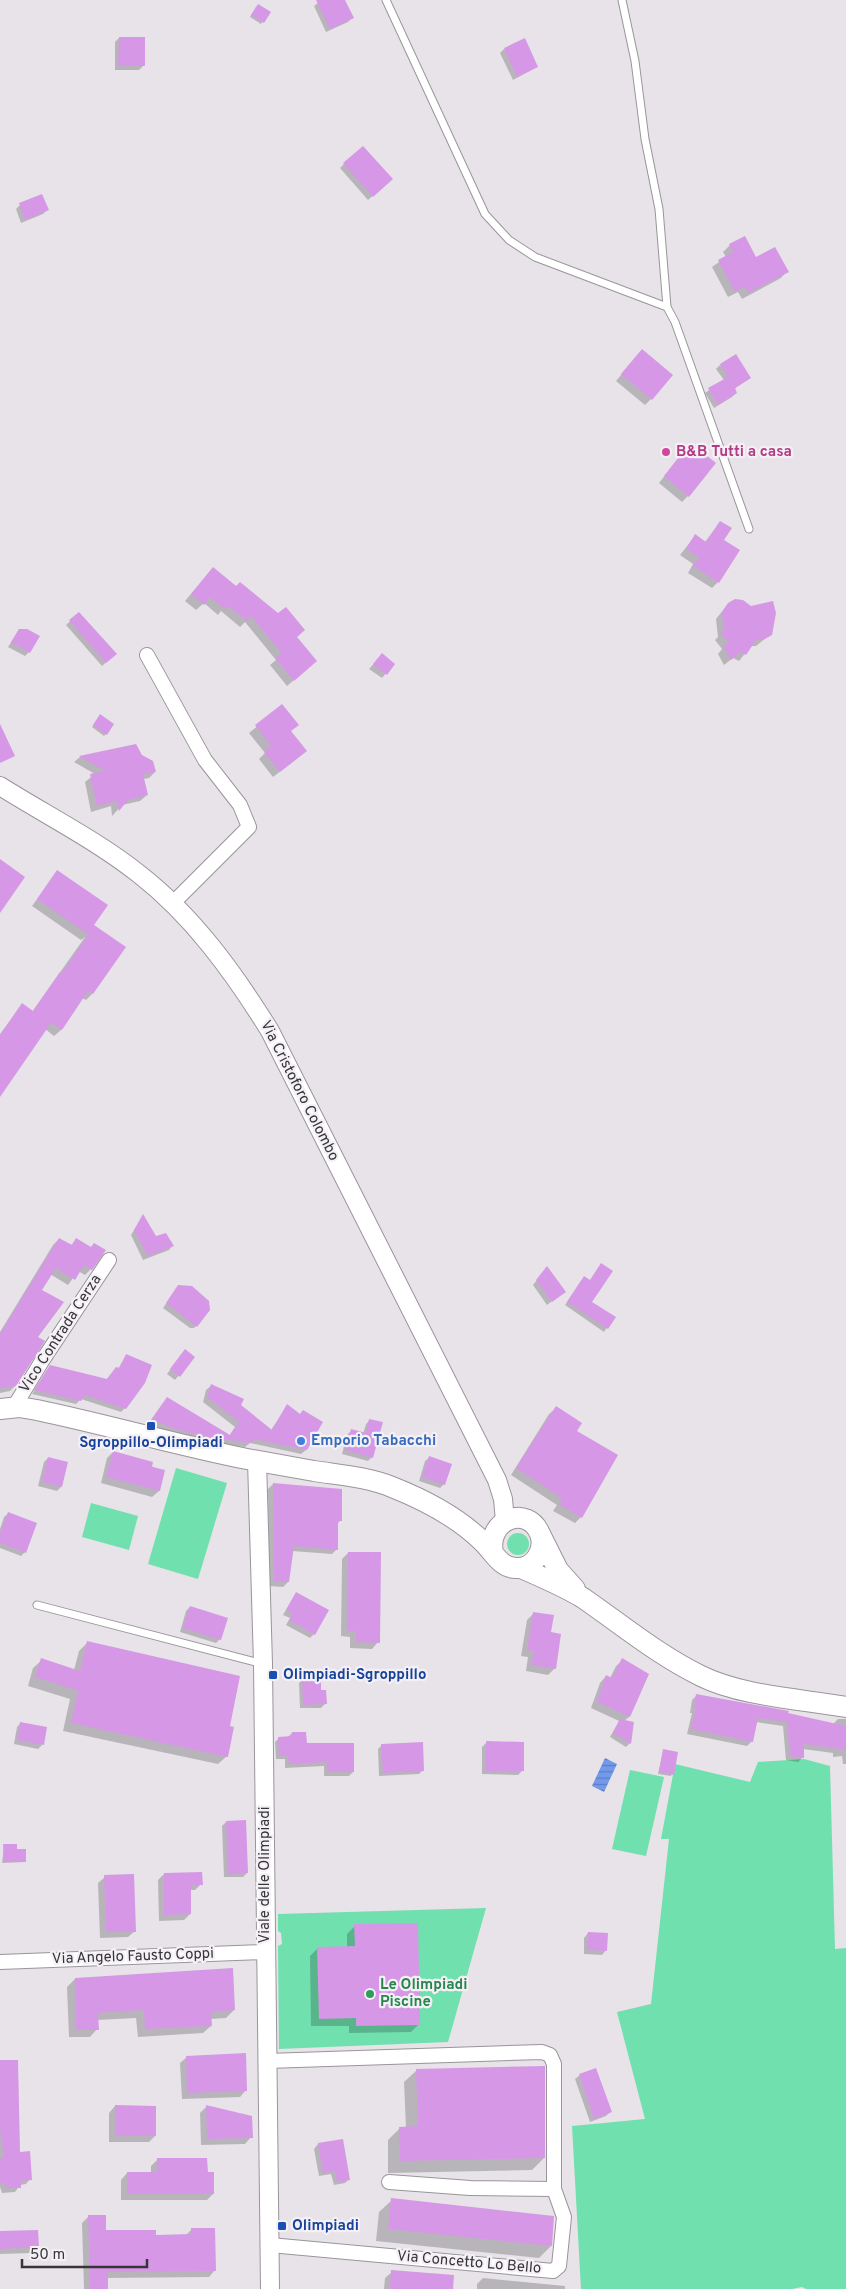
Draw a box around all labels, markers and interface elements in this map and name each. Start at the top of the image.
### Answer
place label: B&B Tutti a casa [676,443,792,462]
marker: B&B Tutti a casa [660,446,672,458]
street label: Via Cristoforo Colombo [255,1017,343,1165]
street label: Vico Contrada Cerza [16,1271,106,1397]
marker: Sgroppillo-Olimpiadi [145,1420,157,1432]
place label: Emporio Tabacchi [311,1432,436,1451]
place label: Sgroppillo-Olimpiadi [79,1434,223,1453]
marker: Emporio Tabacchi [295,1435,307,1447]
place label: Olimpiadi-Sgroppillo [283,1666,426,1685]
marker: Olimpiadi-Sgroppillo [267,1669,279,1681]
street label: Viale delle Olimpiadi [256,1806,275,1944]
street label: Via Angelo Fausto Coppi [52,1945,214,1969]
place label: Le Olimpiadi Piscine [380,1976,468,2012]
marker: Le Olimpiadi Piscine [364,1988,376,2000]
place label: Olimpiadi [292,2217,359,2236]
marker: Olimpiadi [276,2220,288,2232]
scale bar [22,2236,148,2268]
text: 50 m [30,2246,65,2265]
street label: Via Concetto Lo Bello [396,2247,542,2279]

